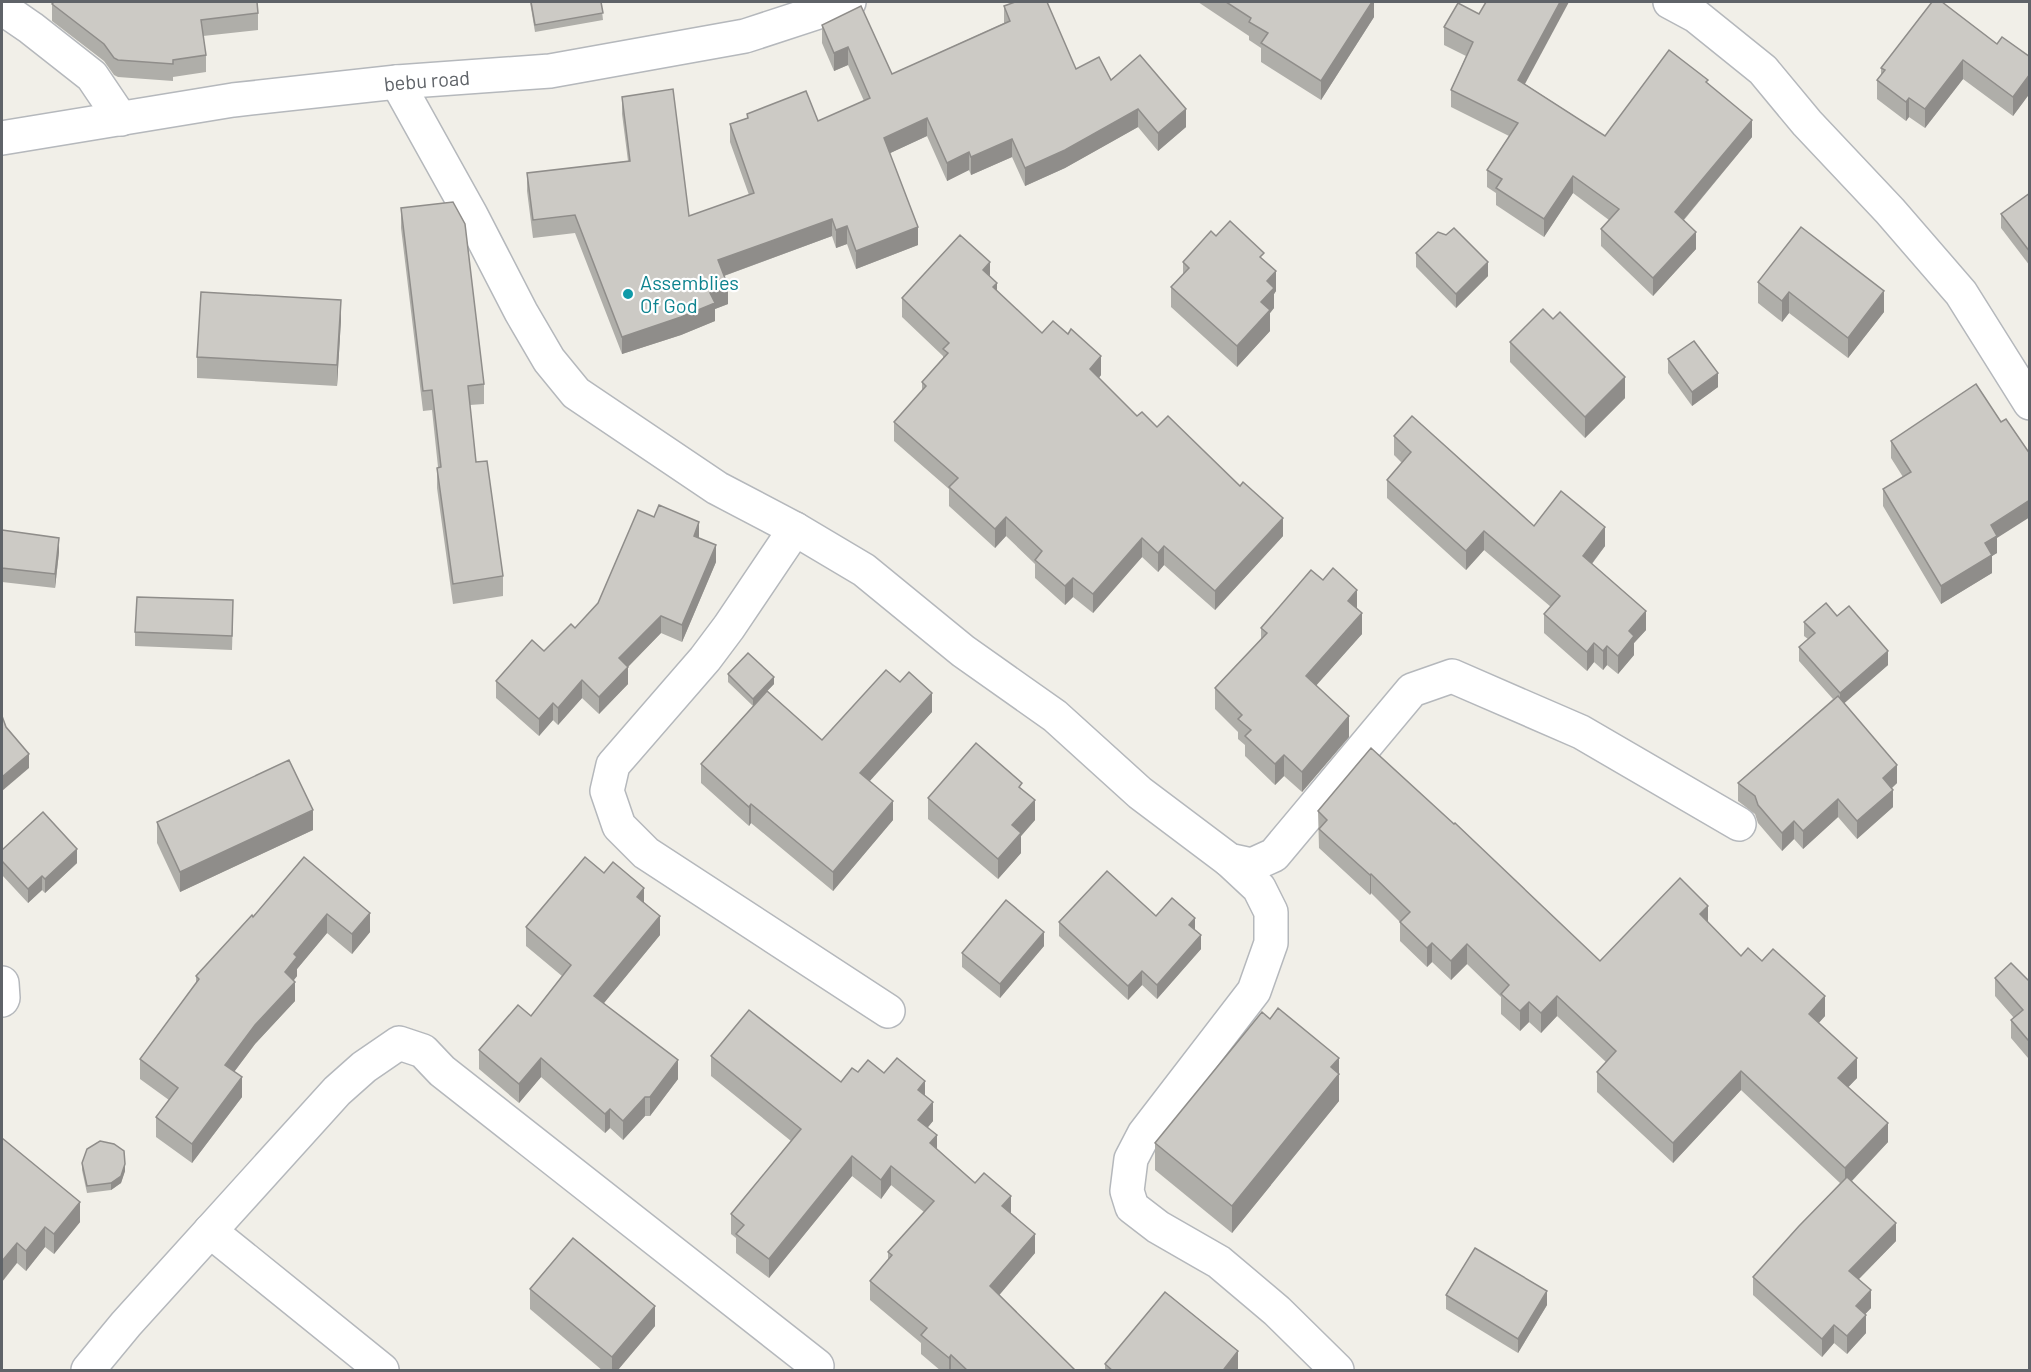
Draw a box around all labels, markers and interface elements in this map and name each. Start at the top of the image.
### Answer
street label: bebu road [383,65,471,95]
place label: Assemblies Of God [640,270,739,317]
marker: Assemblies Of God [621,287,635,301]

